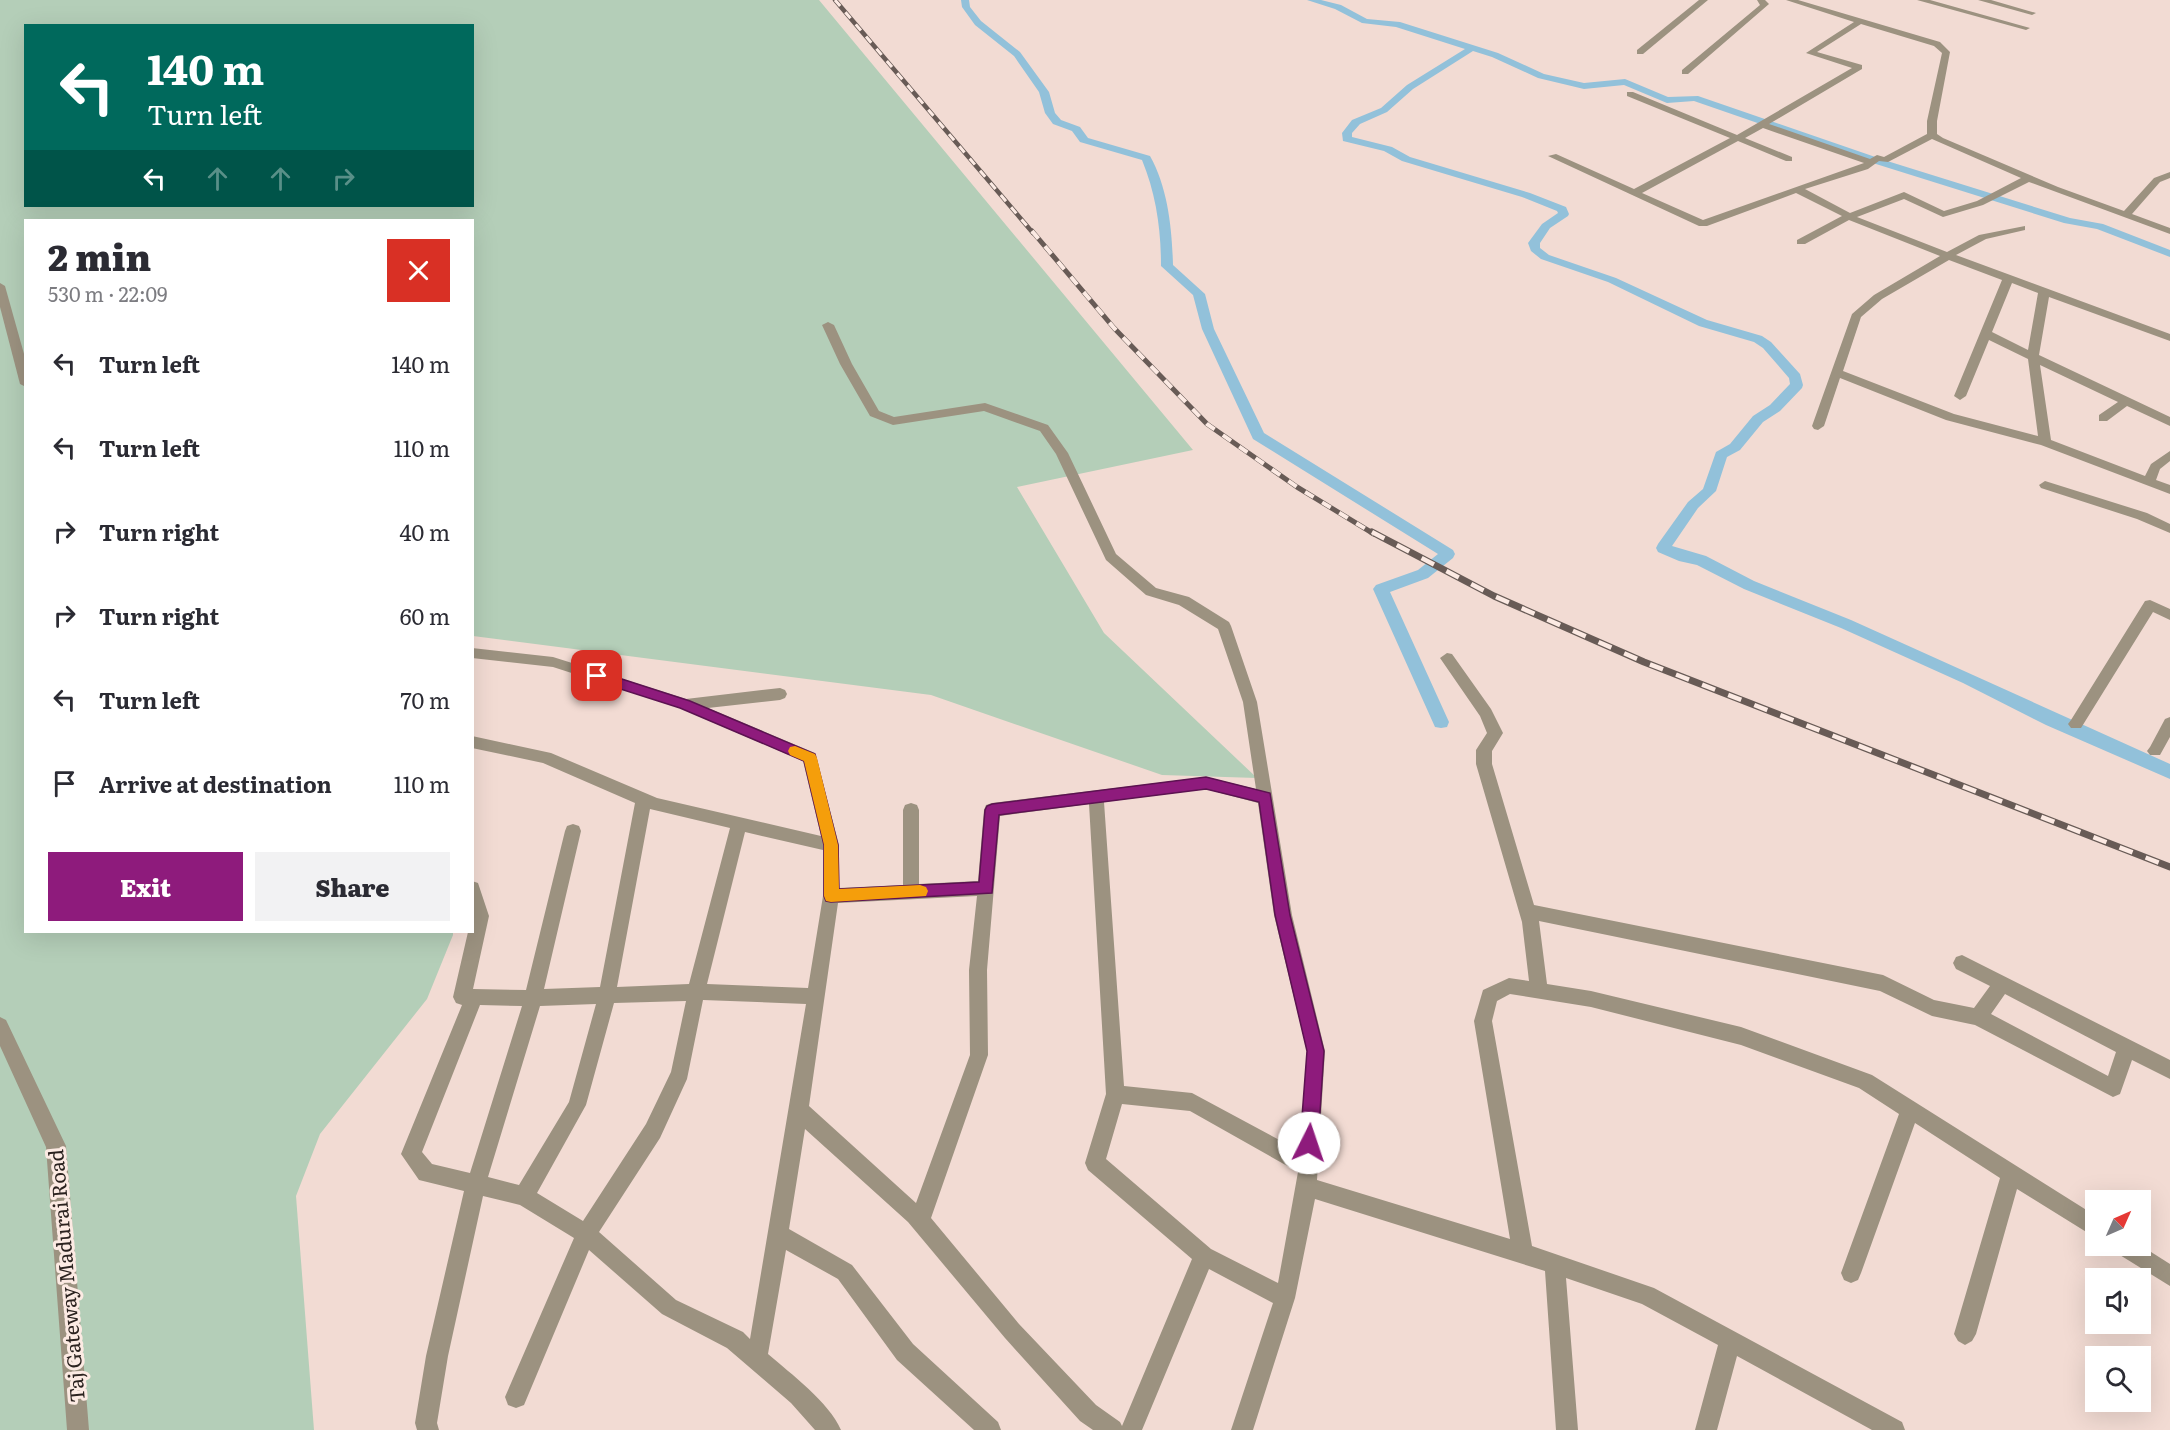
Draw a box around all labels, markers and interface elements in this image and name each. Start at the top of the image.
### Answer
text: 140 m [147,36,264,98]
icon: left [48,48,126,126]
text: Turn left [147,93,262,133]
icon: left [138,162,171,195]
icon: ahead [201,162,234,195]
icon: ahead [264,162,297,195]
icon: right [327,162,360,195]
text: 2 min [48,229,151,282]
button: close [387,239,450,302]
text: 530 m · 22:09 [48,278,168,308]
icon: left [48,347,81,380]
text: Turn left [99,347,200,380]
text: 140 m [391,347,450,380]
icon: left [48,431,81,464]
text: Turn left [99,431,200,464]
text: 110 m [394,431,450,464]
icon: right [48,515,81,548]
text: Turn right [99,515,219,548]
text: 40 m [399,515,450,548]
icon: right [48,599,81,632]
text: Turn right [99,599,219,632]
text: 60 m [400,599,450,632]
pin [571,650,622,701]
icon: arrive [580,659,613,692]
icon: left [48,683,81,716]
text: Turn left [99,683,200,716]
text: 70 m [400,683,450,716]
icon: arrive [48,767,81,800]
text: Arrive at destination [99,767,332,800]
text: 110 m [394,767,450,800]
button: Exit [48,852,243,921]
button: Share [255,852,450,921]
position arrow [1277,1111,1341,1175]
street label: Taj Gateway Madurai Road [39,1148,91,1404]
north arrow [2085,1190,2151,1256]
map controls [2085,1190,2151,1412]
button: sound [2085,1268,2151,1334]
button: search [2085,1346,2151,1412]

